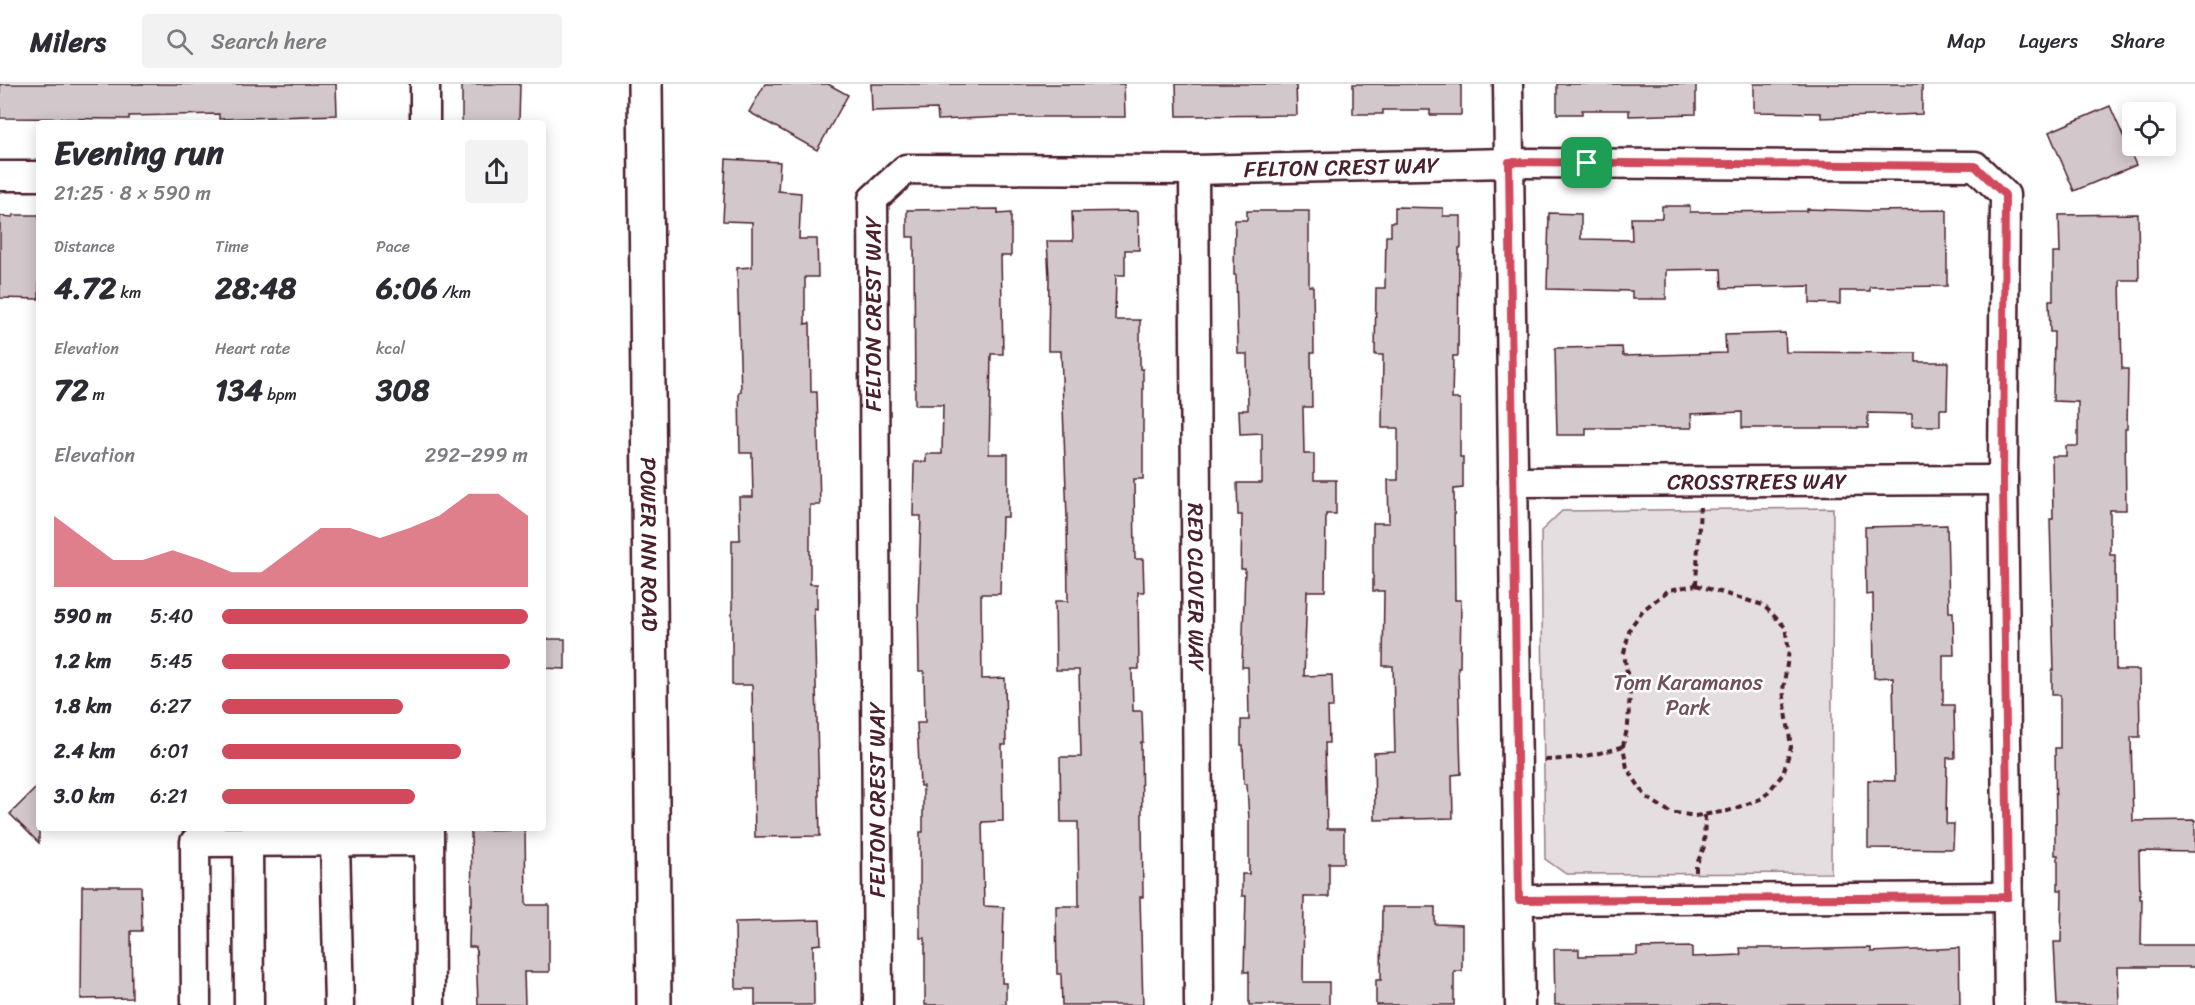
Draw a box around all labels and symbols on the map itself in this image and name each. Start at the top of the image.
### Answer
pin [1561,137,1612,188]
street label: FELTON CREST WAY [1243,145,1441,188]
street label: FELTON CREST WAY [854,215,893,412]
street label: POWER INN ROAD [629,457,670,632]
street label: CROSSTREES WAY [1667,461,1848,501]
street label: RED CLOVER WAY [1176,503,1217,672]
park label: Tom Karamanos Park [1613,663,1764,727]
street label: FELTON CREST WAY [858,701,897,898]

